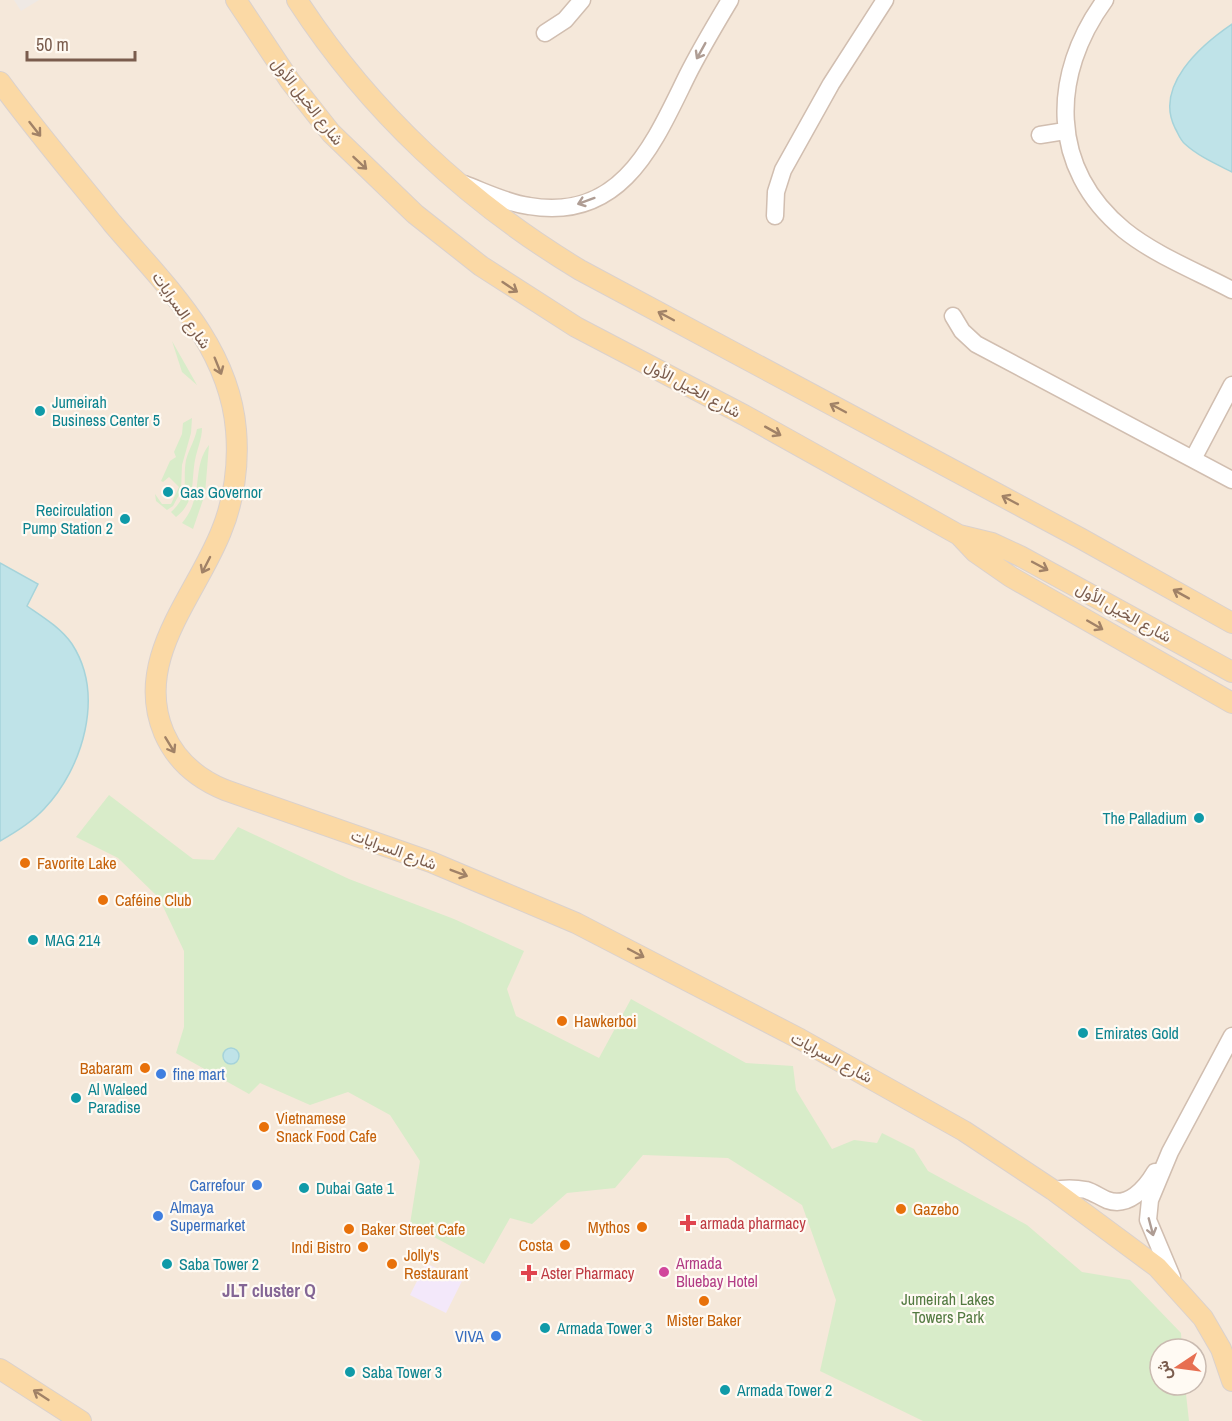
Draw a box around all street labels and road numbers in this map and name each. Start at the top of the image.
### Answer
street label: شارع الخيل الأول [266,52,349,150]
street label: شارع السرايات [146,267,217,354]
street label: شارع الخيل الأول [641,353,745,423]
street label: شارع الخيل الأول [1072,577,1176,648]
street label: شارع السرايات [348,823,440,876]
street label: شارع السرايات [787,1026,877,1089]

